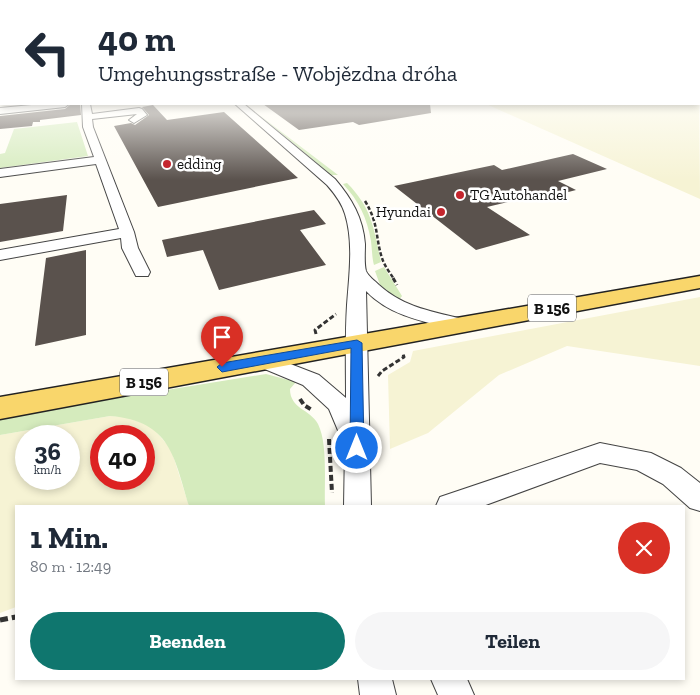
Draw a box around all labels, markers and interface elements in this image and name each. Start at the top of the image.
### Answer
text: 40 m [98,18,175,60]
icon: left [15,20,80,85]
text: Umgehungsstraße - Wobjězdna dróha [98,60,457,87]
place label: edding [177,155,222,173]
marker: edding [161,158,173,170]
place label: TG Autohandel [470,186,567,204]
marker: TG Autohandel [454,189,466,201]
place label: Hyundai [376,203,431,221]
marker: Hyundai [435,206,447,218]
road number: B 156 [528,294,576,322]
pin [201,316,243,367]
icon: arrive [208,323,236,351]
road number: B 156 [120,368,168,396]
position arrow [330,421,382,473]
speed limit sign: 40 [90,425,155,490]
text: 36 [34,436,61,466]
text: km/h [34,463,61,477]
text: 1 Min. [30,520,108,556]
button: close [618,522,670,574]
text: 80 m · 12:49 [30,557,111,576]
button: Beenden [30,612,345,670]
button: Teilen [355,612,670,670]

